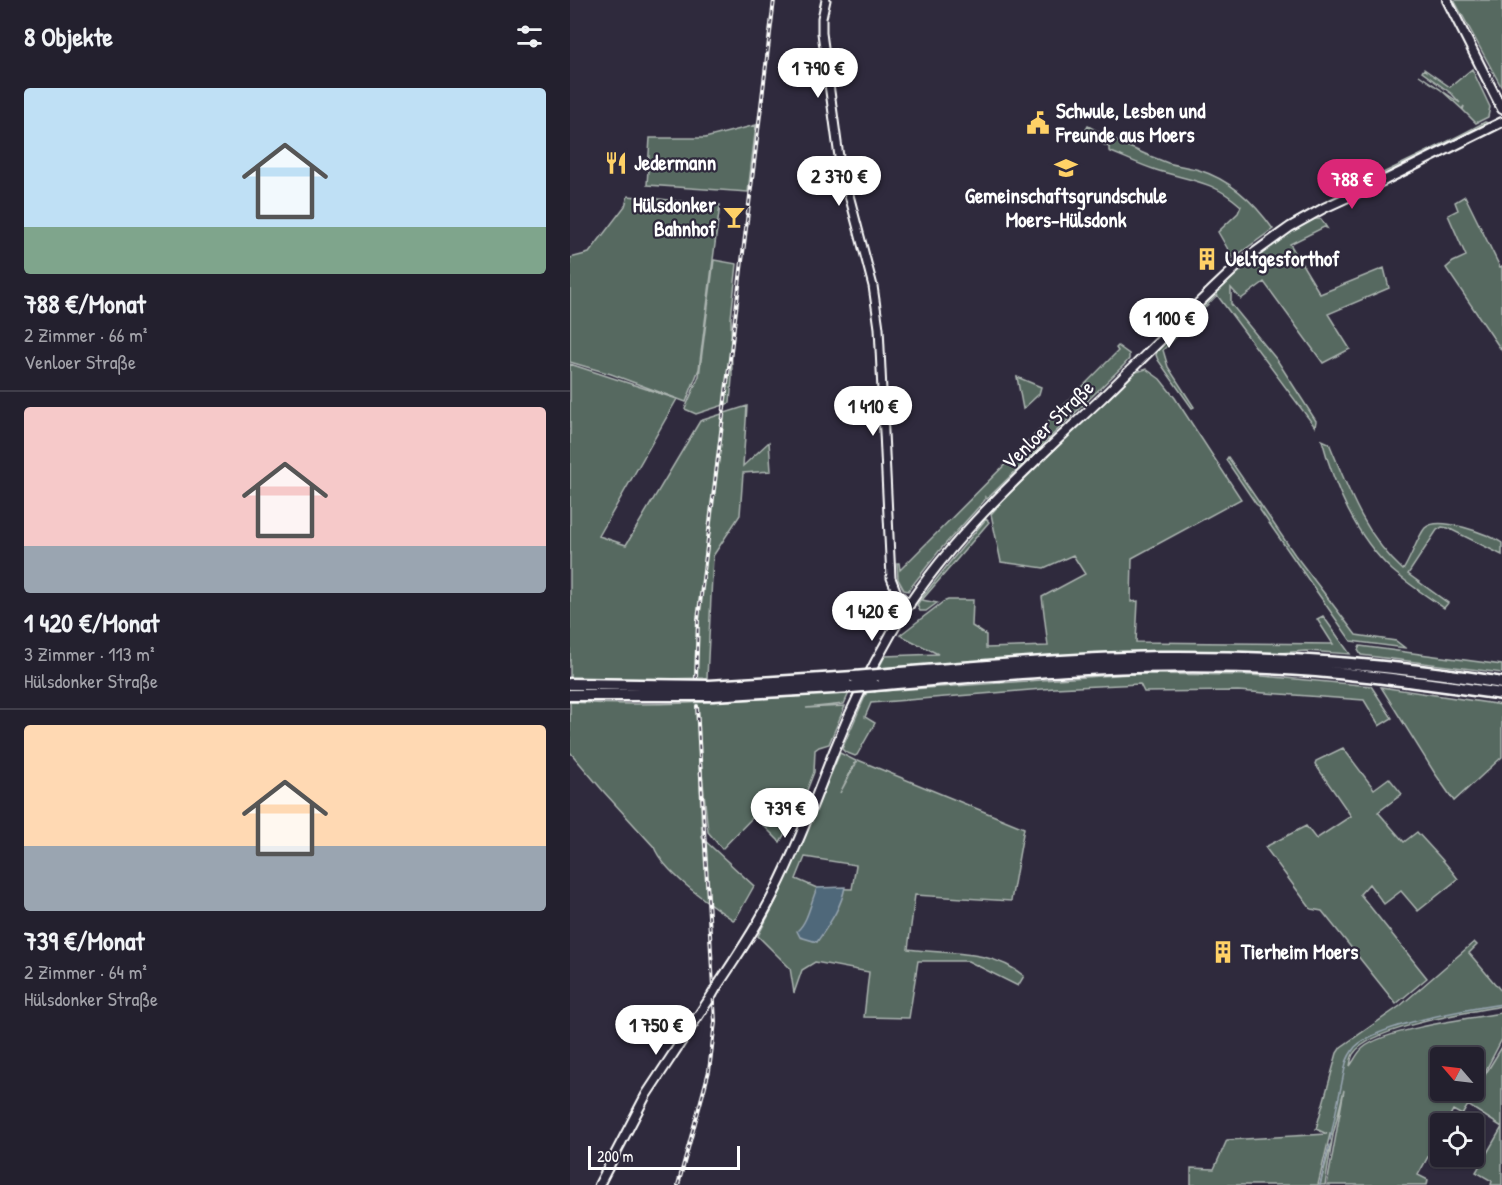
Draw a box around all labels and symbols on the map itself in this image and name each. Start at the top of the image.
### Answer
pin: 1 790 € [763,48,873,99]
place label: Schwule, Lesben und Freunde aus Moers [1055,96,1206,149]
public building icon: Schwule, Lesben und Freunde aus Moers [1025,110,1051,136]
place label: Jedermann [634,148,716,177]
restaurant icon: Jedermann [603,150,629,176]
school or university icon: Gemeinschaftsgrundschule Moers-Hülsdonk [1053,155,1079,181]
pin: 2 370 € [784,156,894,207]
pin: 788 € [1310,159,1394,210]
place label: Gemeinschaftsgrundschule Moers-Hülsdonk [965,181,1168,234]
place label: Hülsdonker Bahnhof [633,190,717,243]
bar icon: Hülsdonker Bahnhof [721,204,747,230]
place label: Ueltgesforthof [1225,244,1340,274]
building icon: Ueltgesforthof [1194,246,1220,272]
pin: 1 100 € [1114,298,1224,349]
street label: Venloer Straße [995,373,1100,476]
pin: 1 410 € [818,386,928,437]
pin: 1 420 € [817,591,927,642]
pin: 739 € [743,788,827,839]
place label: Tierheim Moers [1240,937,1358,966]
building icon: Tierheim Moers [1210,939,1236,965]
pin: 1 750 € [601,1005,711,1056]
north arrow [1430,1047,1484,1101]
scale bar [588,1143,740,1170]

